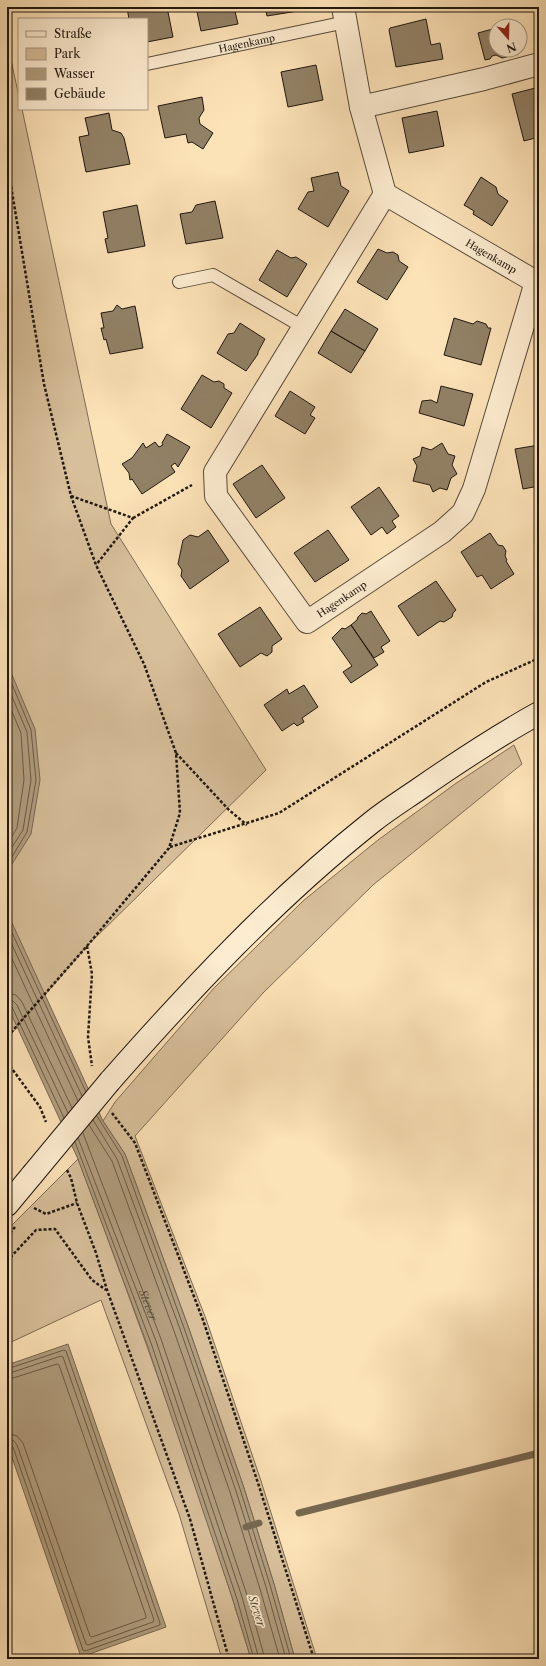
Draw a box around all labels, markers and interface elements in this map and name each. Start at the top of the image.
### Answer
legend [18,18,148,110]
north arrow [488,18,528,58]
text: Straße [54,26,92,41]
street label: Hagenkamp [218,31,276,56]
text: N [504,39,518,56]
text: Park [54,46,81,61]
text: Wasser [53,66,95,81]
text: Gebäude [54,86,106,101]
street label: Hagenkamp [463,236,519,276]
street label: Hagenkamp [315,578,369,621]
water label: Stever [136,1287,161,1323]
water label: Stever [245,1593,269,1629]

